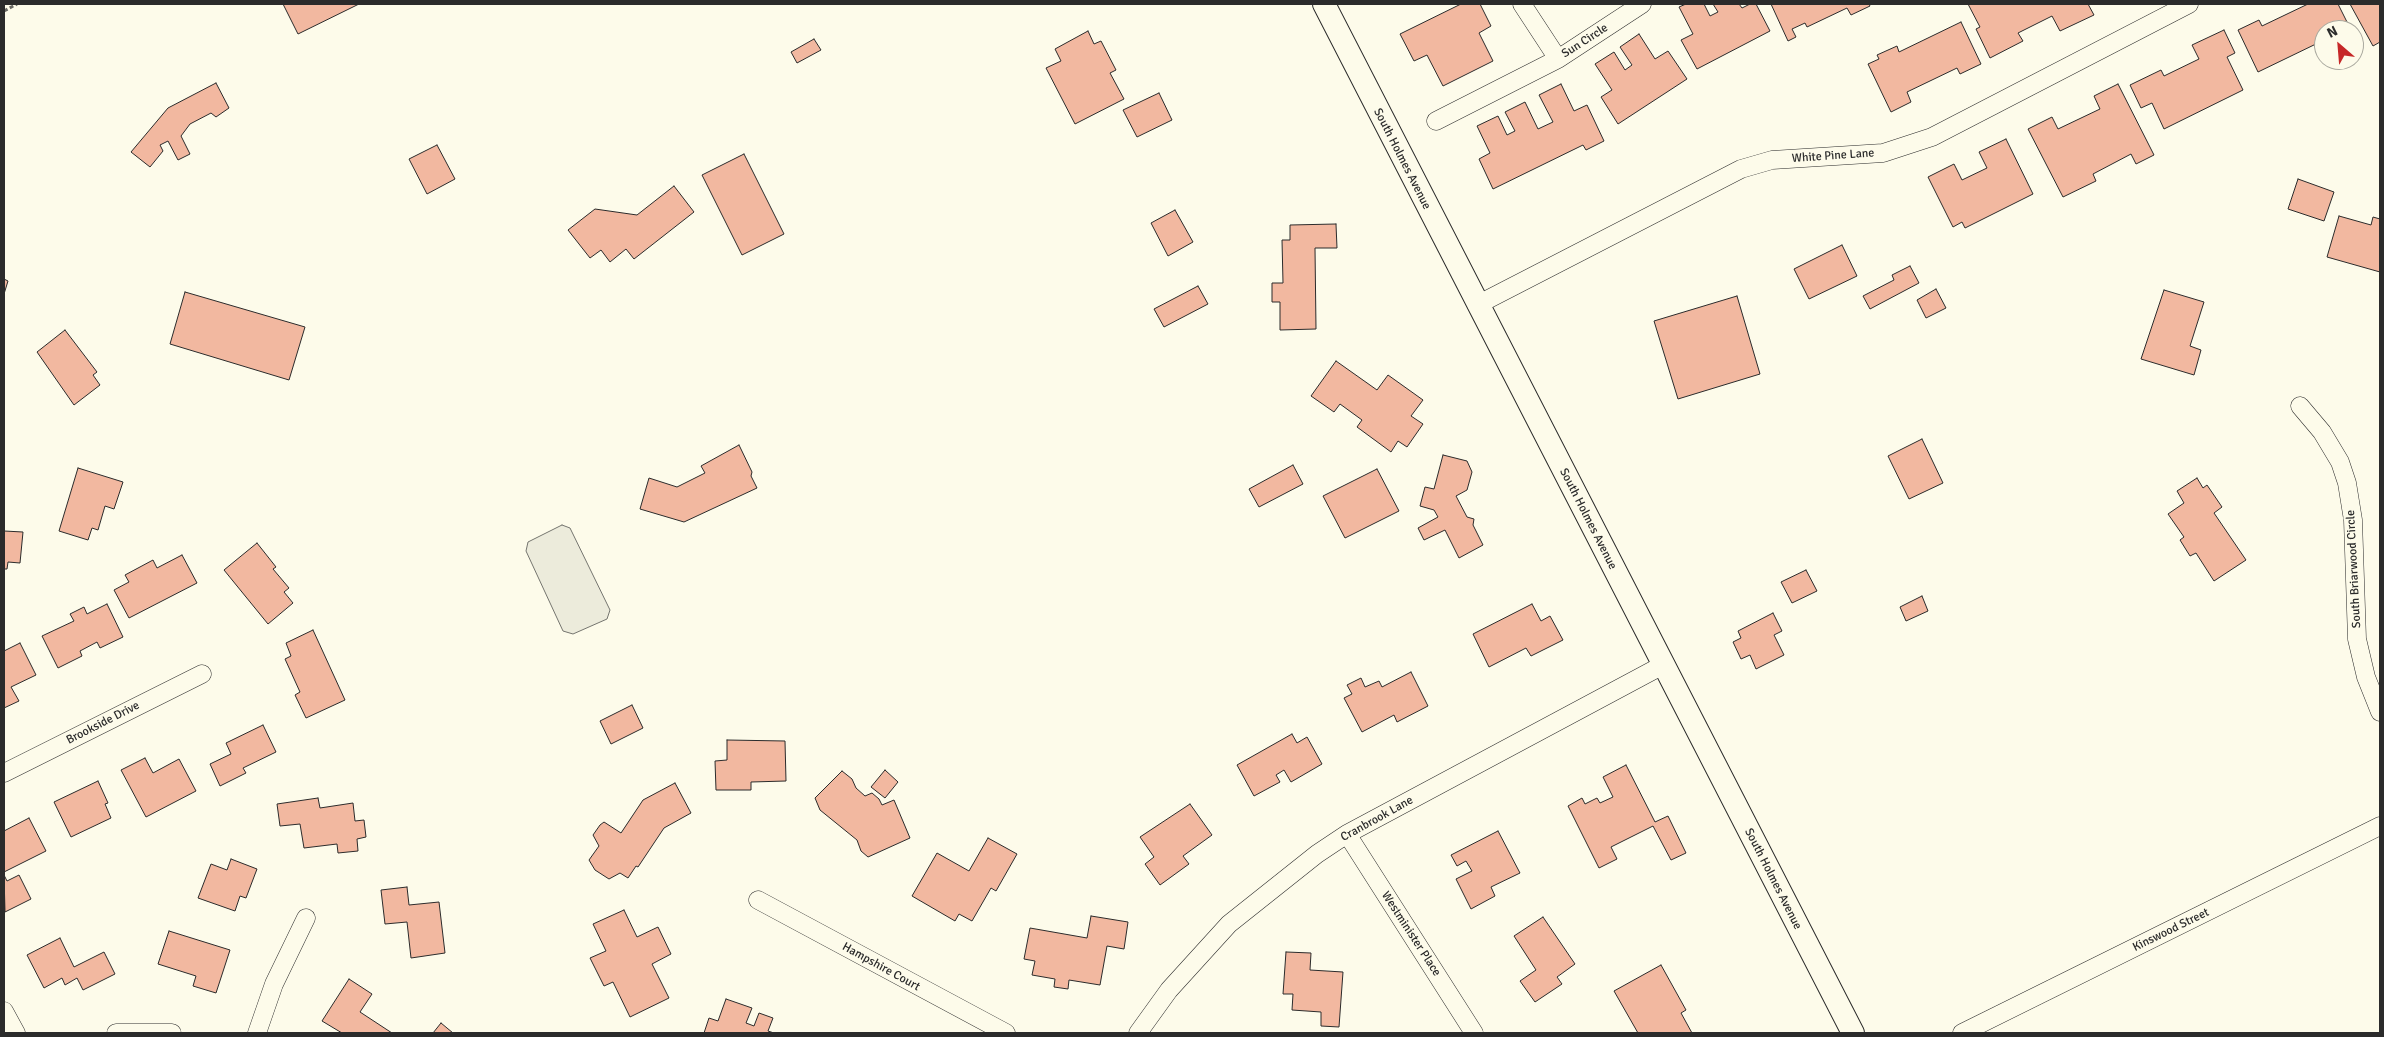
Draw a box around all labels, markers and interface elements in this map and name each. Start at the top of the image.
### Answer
north arrow [2314,20,2364,70]
street label: Sun Circle [1559,21,1611,61]
text: N [2324,22,2341,42]
street label: South Holmes Avenue [1370,106,1434,212]
street label: White Pine Lane [1791,146,1875,166]
street label: South Holmes Avenue [1556,466,1620,572]
street label: South Briarwood Circle [2344,510,2364,628]
street label: Brookside Drive [64,698,142,748]
street label: Cranbrook Lane [1338,793,1416,845]
street label: South Holmes Avenue [1741,826,1805,932]
street label: Westminister Place [1378,889,1444,979]
street label: Kinswood Street [2130,905,2212,955]
street label: Hampshire Court [840,940,922,994]

